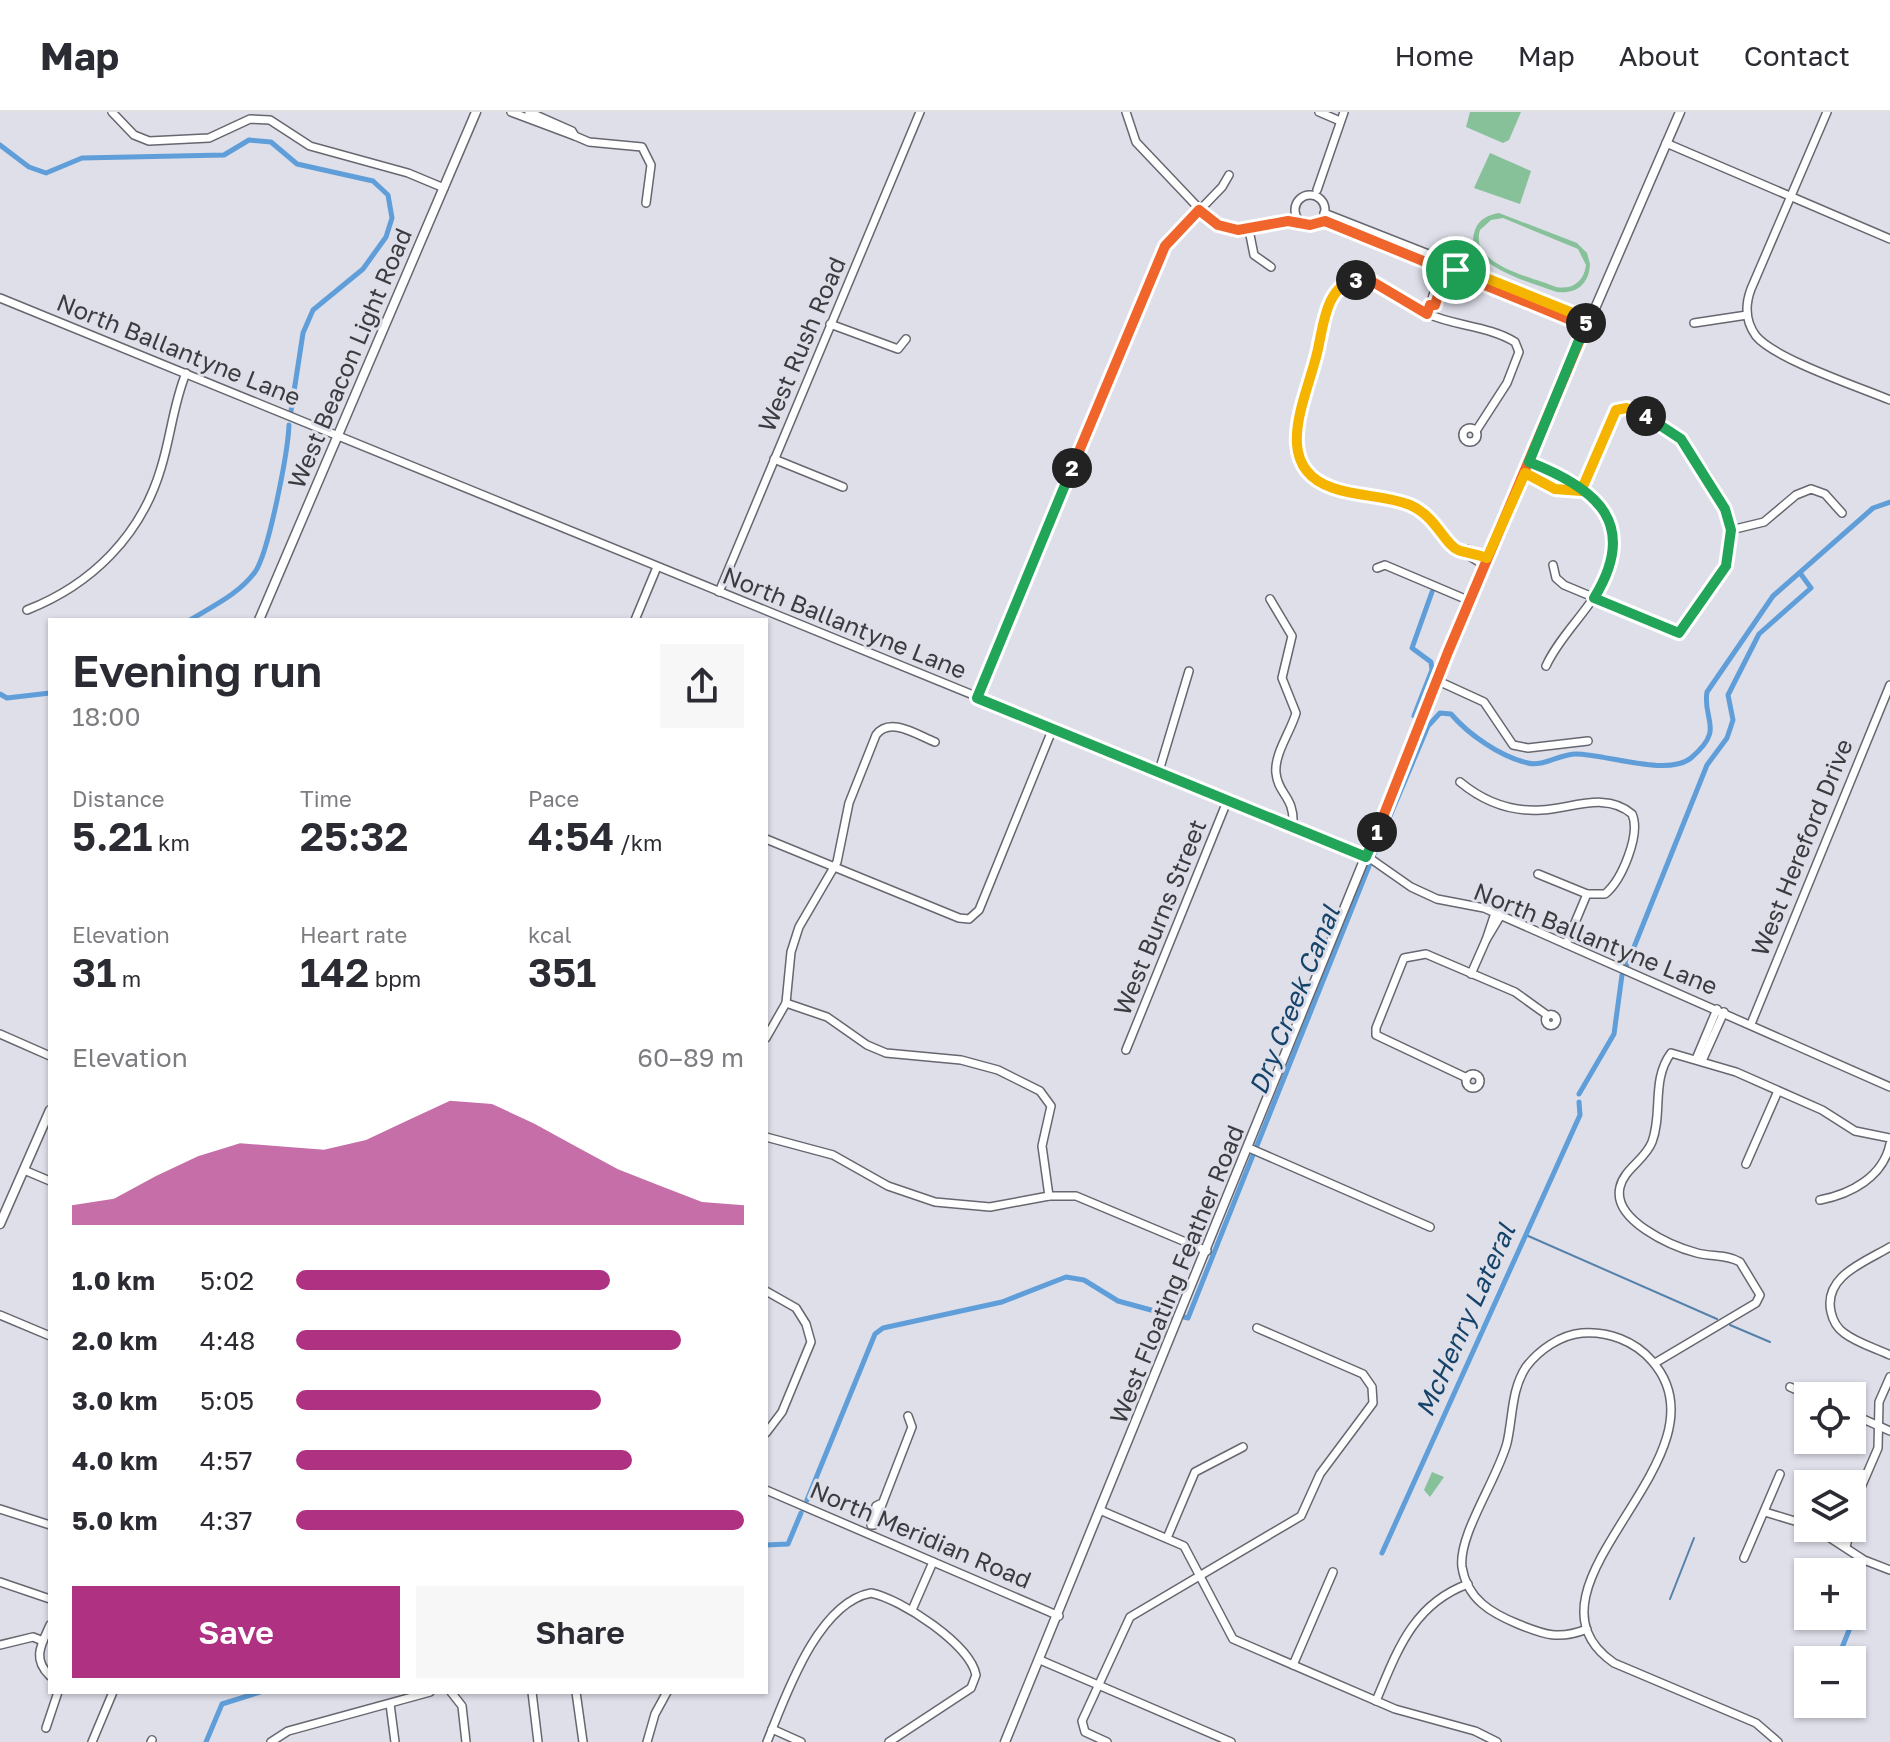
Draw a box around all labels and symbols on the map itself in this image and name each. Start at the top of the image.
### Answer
street label: West Beacon Light Road [281,223,417,493]
pin [1422,236,1490,304]
street label: West Rush Road [751,252,851,436]
pin: 3 [1336,260,1376,300]
street label: North Ballantyne Lane [53,287,305,411]
pin: 5 [1566,303,1606,343]
pin: 4 [1626,396,1666,436]
pin: 2 [1052,448,1092,488]
street label: North Ballantyne Lane [719,560,971,684]
street label: West Hereford Drive [1744,734,1858,960]
pin: 1 [1357,812,1397,852]
street label: West Burns Street [1106,815,1212,1019]
street label: North Ballantyne Lane [1470,876,1722,1000]
water label: Dry Creek Canal [1242,900,1347,1099]
street label: West Floating Feather Road [1103,1121,1249,1427]
water label: McHenry Lateral [1409,1218,1522,1421]
street label: North Meridian Road [806,1474,1036,1594]

